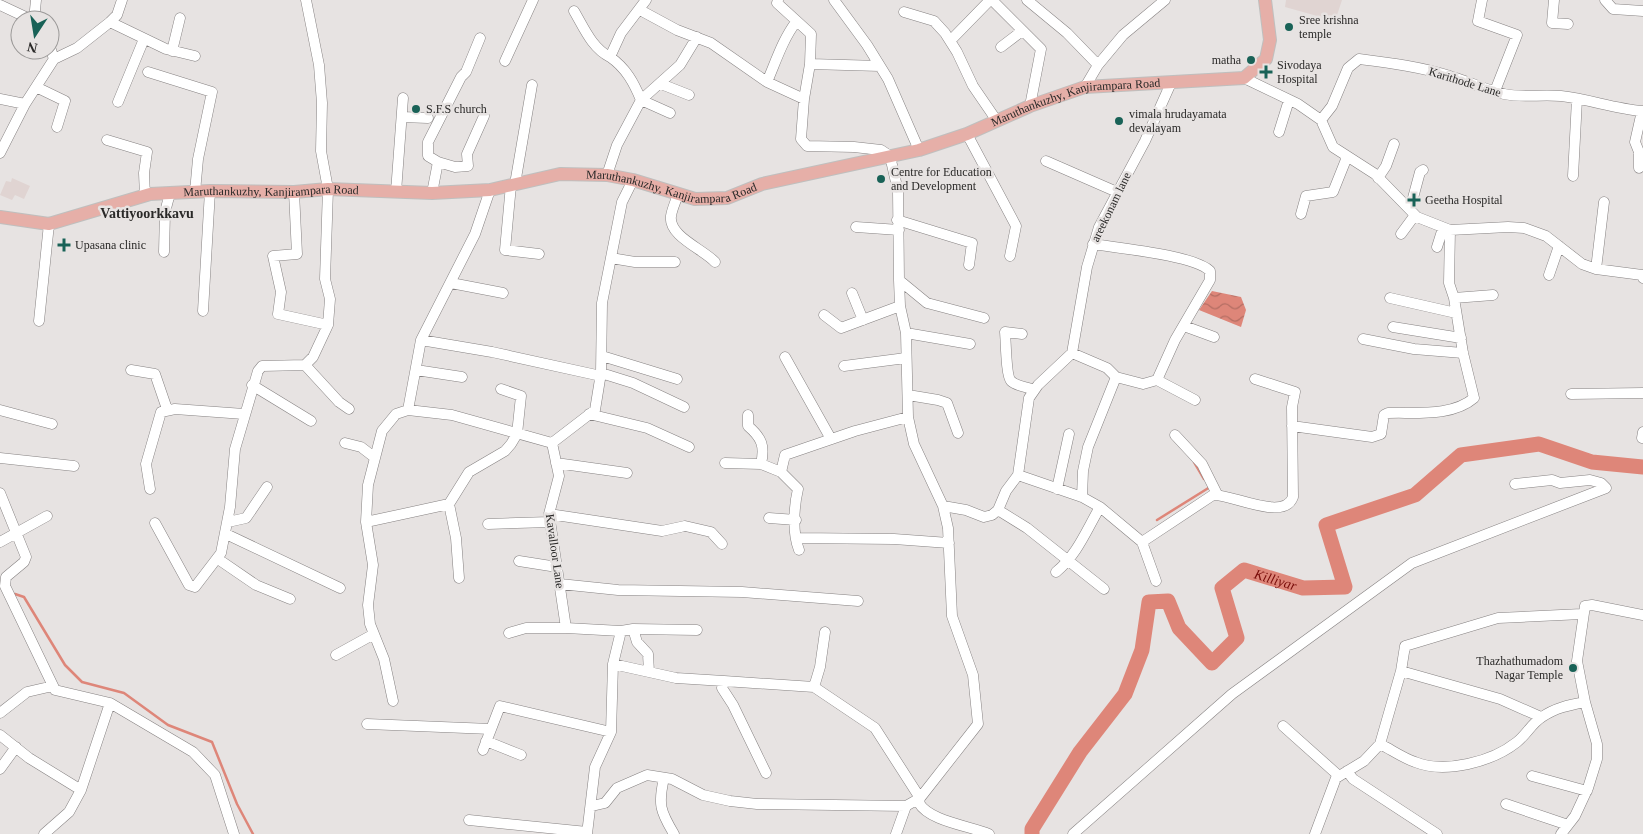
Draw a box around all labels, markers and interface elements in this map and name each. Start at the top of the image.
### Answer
north arrow [10,10,60,60]
place label: Sree krishna temple [1299,13,1359,41]
marker: Sree krishna temple [1283,21,1295,33]
text: N [26,39,39,56]
place label: matha [1212,53,1242,67]
marker: matha [1245,54,1257,66]
place label: Sivodaya Hospital [1277,58,1322,86]
street label: Karithode Lane [1427,64,1503,100]
marker: Sivodaya Hospital [1259,65,1273,79]
street label: Maruthankuzhy, Kanjirampara Road [989,76,1161,129]
place label: S.F.S church [426,102,487,116]
marker: S.F.S church [410,103,422,115]
place label: vimala hrudayamata devalayam [1129,107,1227,135]
marker: vimala hrudayamata devalayam [1113,115,1125,127]
place label: Centre for Education and Development [891,165,992,193]
street label: Maruthankuzhy, Kanjirampara Road [586,168,759,206]
street label: areekonam lane [1088,170,1134,244]
marker: Centre for Education and Development [875,173,887,185]
street label: Maruthankuzhy, Kanjirampara Road [183,182,359,199]
marker: Geetha Hospital [1407,193,1421,207]
place label: Geetha Hospital [1425,193,1503,207]
district label: Vattiyoorkkavu [100,206,194,221]
marker: Upasana clinic [57,238,71,252]
place label: Upasana clinic [75,238,146,252]
street label: Kavalloor Lane [543,513,567,589]
water label: Killiyar [1251,566,1299,594]
place label: Thazhathumadom Nagar Temple [1476,654,1564,682]
marker: Thazhathumadom Nagar Temple [1567,662,1579,674]

